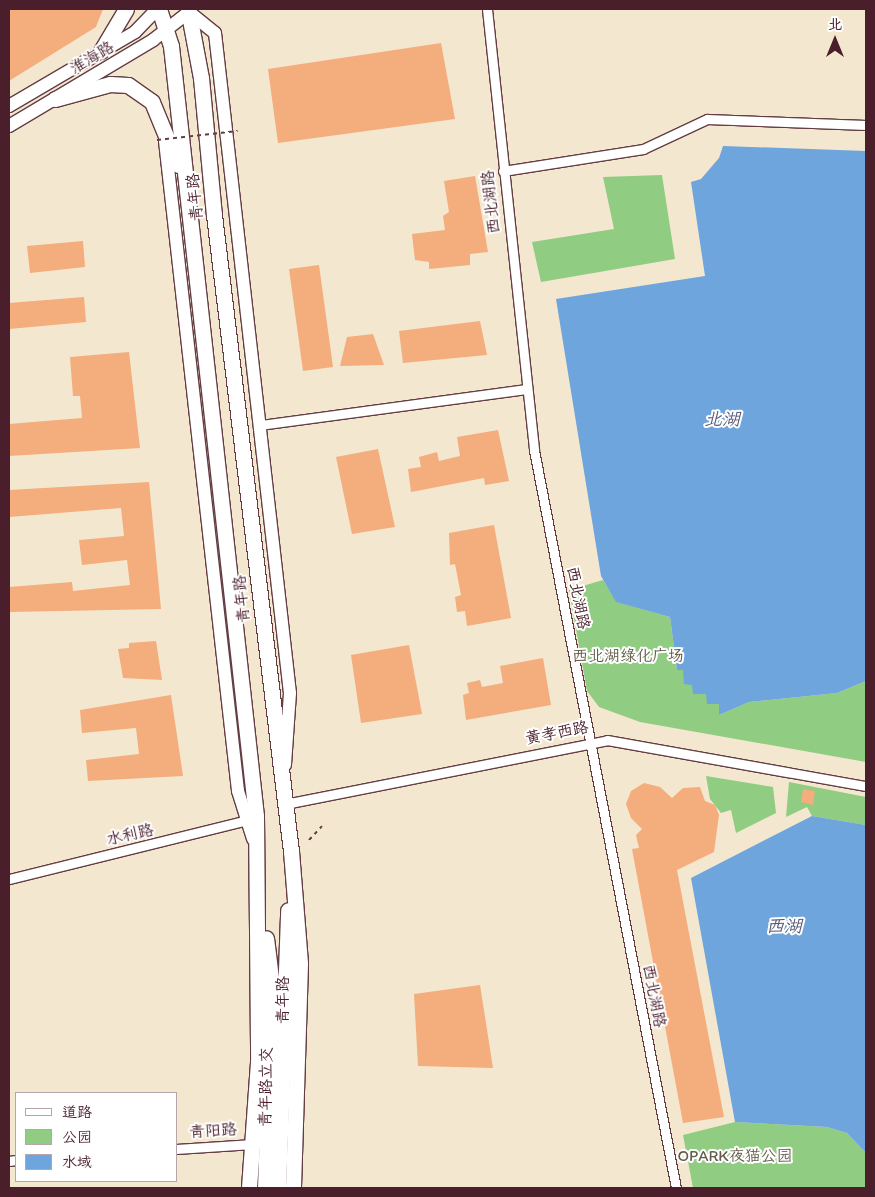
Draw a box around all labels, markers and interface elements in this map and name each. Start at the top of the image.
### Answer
north arrow [810,15,860,65]
text: 北 [828,16,842,33]
street label: 淮海路 [66,37,118,79]
street label: 西北湖路 [478,169,504,235]
street label: 青年路 [183,172,207,222]
water label: 北湖 [704,408,740,430]
street label: 西北湖路 [562,565,594,631]
street label: 青年路 [230,574,254,624]
park label: 西北湖绿化广场 [572,646,684,666]
street label: 黄孝西路 [524,717,590,749]
street label: 水利路 [104,820,156,850]
water label: 西湖 [766,915,802,937]
street label: 西北湖路 [638,963,670,1029]
street label: 青年路 [273,976,293,1024]
street label: 青年路立交 [256,1047,276,1127]
legend [15,1092,178,1182]
text: 道路 [62,1103,92,1121]
street label: 青阳路 [188,1120,238,1142]
text: 公园 [62,1128,92,1146]
park label: OPARK夜猫公园 [677,1146,793,1166]
text: 水域 [62,1153,92,1171]

